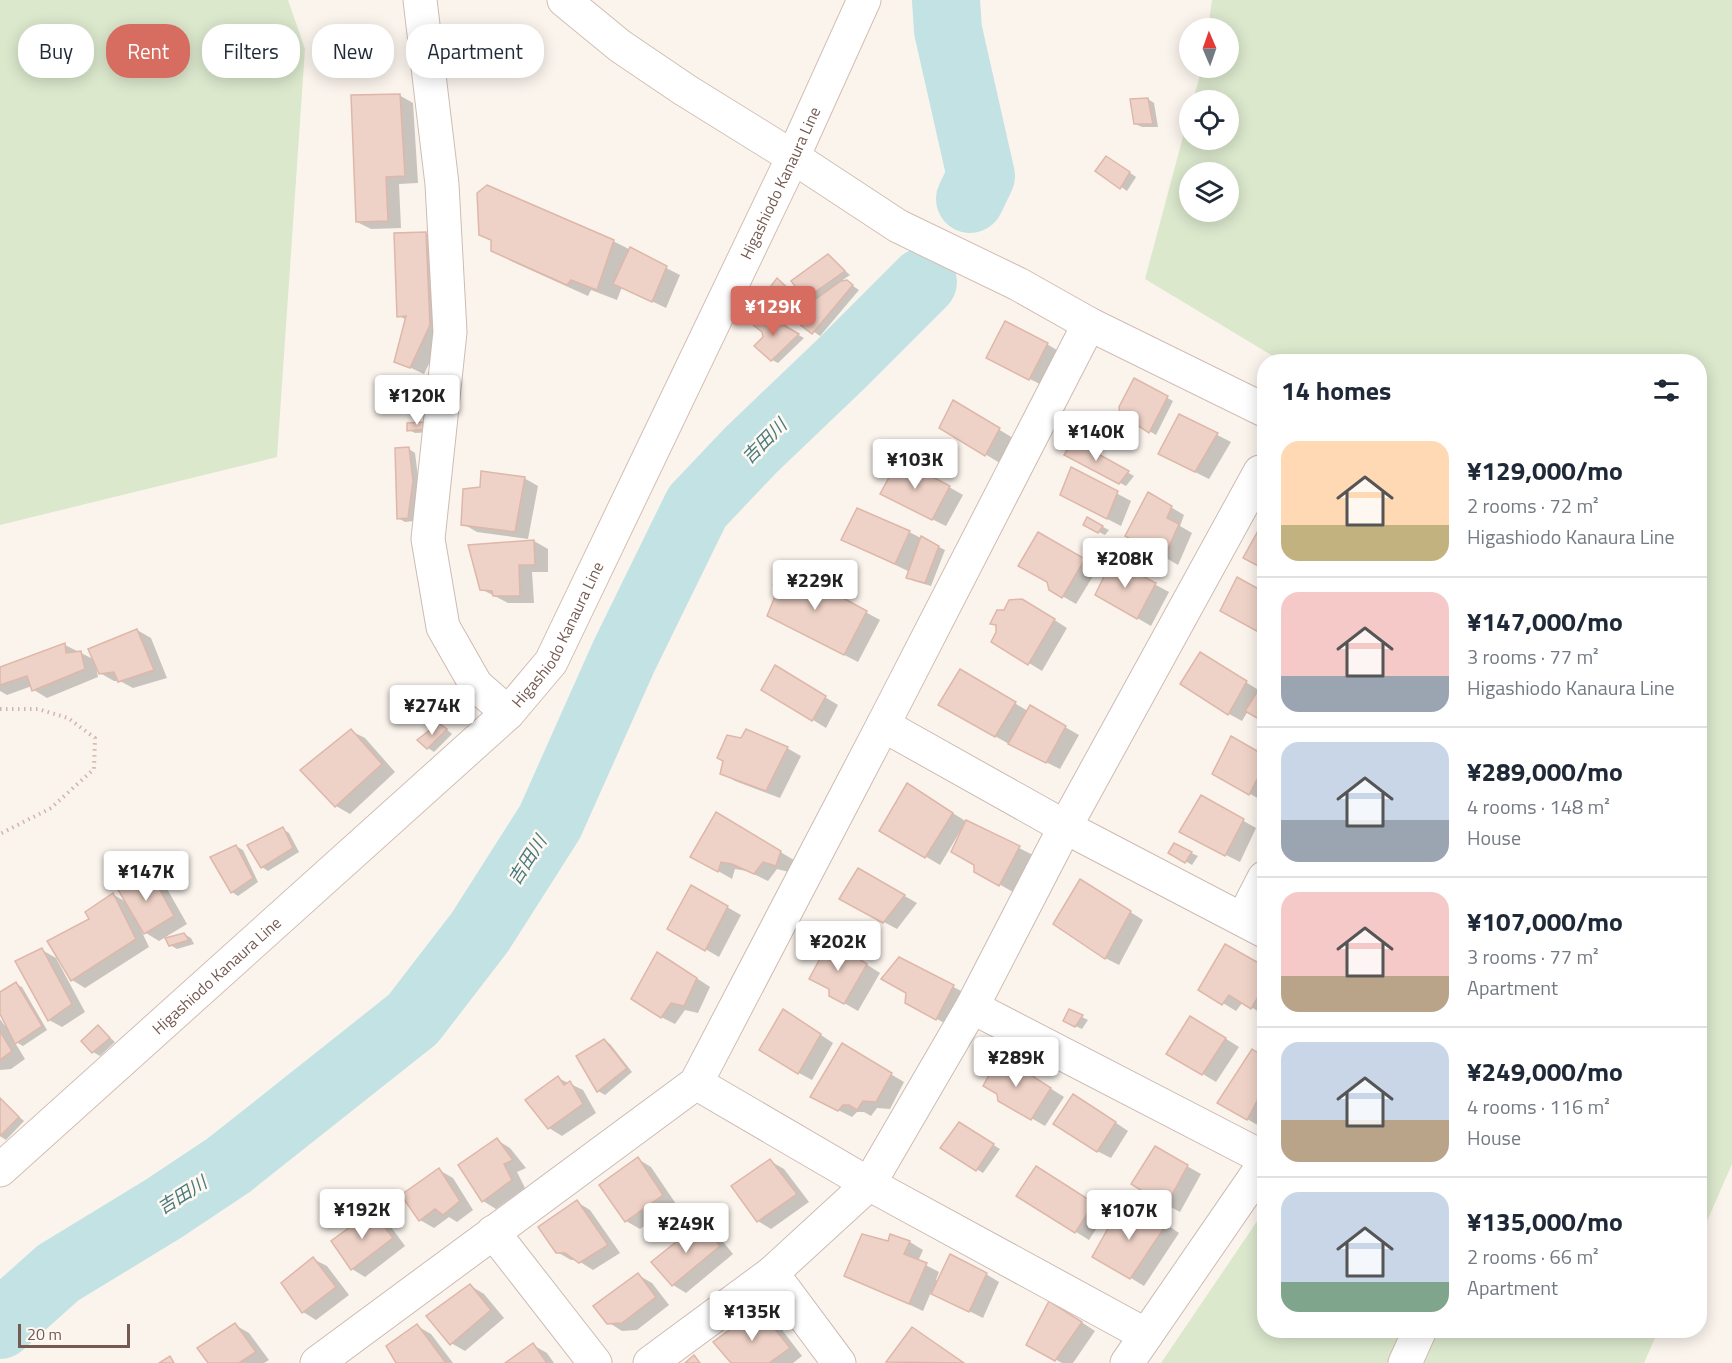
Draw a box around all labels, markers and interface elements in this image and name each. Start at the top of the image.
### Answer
north arrow [1179,18,1239,78]
map controls [1179,18,1239,222]
chip: Buy [18,24,94,78]
chip: Rent [106,24,190,78]
chip: Filters [202,24,300,78]
chip: New [312,24,394,78]
chip: Apartment [406,24,544,78]
button: locate [1179,90,1239,150]
street label: Higashiodo Kanaura Line [734,103,826,263]
button: layers [1179,162,1239,222]
pin: ¥129K [731,286,815,337]
text: ¥129K [745,290,801,321]
text: 14 homes [1281,371,1391,410]
icon: filters [1650,374,1683,407]
pin: ¥120K [375,375,459,426]
text: ¥120K [389,379,445,410]
water label: 吉田川 [735,411,794,470]
pin: ¥140K [1054,411,1138,462]
text: ¥140K [1068,415,1124,446]
pin: ¥103K [873,439,957,490]
text: ¥103K [887,443,943,474]
text: ¥129,000/mo [1467,451,1623,490]
icon: home [1329,465,1401,537]
text: 2 rooms · 72 m² [1467,490,1599,521]
text: Higashiodo Kanaura Line [1467,521,1675,552]
pin: ¥208K [1083,538,1167,589]
text: ¥208K [1097,542,1153,573]
street label: Higashiodo Kanaura Line [506,557,609,713]
pin: ¥229K [773,560,857,611]
text: ¥229K [787,564,843,595]
text: ¥147,000/mo [1467,602,1623,641]
icon: home [1329,616,1401,688]
text: 3 rooms · 77 m² [1467,641,1599,672]
text: Higashiodo Kanaura Line [1467,672,1675,703]
pin: ¥274K [390,685,474,736]
text: ¥274K [404,689,460,720]
text: ¥289,000/mo [1467,752,1623,791]
icon: home [1329,766,1401,838]
text: 4 rooms · 148 m² [1467,791,1610,822]
text: House [1467,822,1521,853]
water label: 吉田川 [501,828,554,890]
pin: ¥147K [104,851,188,902]
text: ¥147K [118,855,174,886]
text: ¥107,000/mo [1467,902,1623,941]
street label: Higashiodo Kanaura Line [146,911,286,1040]
icon: home [1329,916,1401,988]
pin: ¥202K [796,921,880,972]
text: ¥202K [810,925,866,956]
text: 3 rooms · 77 m² [1467,941,1599,972]
text: Apartment [1467,972,1558,1003]
pin: ¥289K [974,1037,1058,1088]
text: ¥289K [988,1041,1044,1072]
text: ¥249,000/mo [1467,1052,1623,1091]
icon: home [1329,1066,1401,1138]
text: 4 rooms · 116 m² [1467,1091,1610,1122]
text: House [1467,1122,1521,1153]
water label: 吉田川 [152,1168,214,1221]
pin: ¥192K [320,1189,404,1240]
pin: ¥107K [1087,1190,1171,1241]
text: ¥192K [334,1193,390,1224]
text: ¥107K [1101,1194,1157,1225]
text: ¥135,000/mo [1467,1202,1623,1241]
pin: ¥249K [644,1203,728,1254]
text: ¥249K [658,1207,714,1238]
icon: home [1329,1216,1401,1288]
text: 2 rooms · 66 m² [1467,1241,1599,1272]
text: Apartment [1467,1272,1558,1303]
pin: ¥135K [710,1291,794,1342]
text: ¥135K [724,1295,780,1326]
scale bar [18,1321,130,1348]
text: 20 m [27,1322,62,1346]

